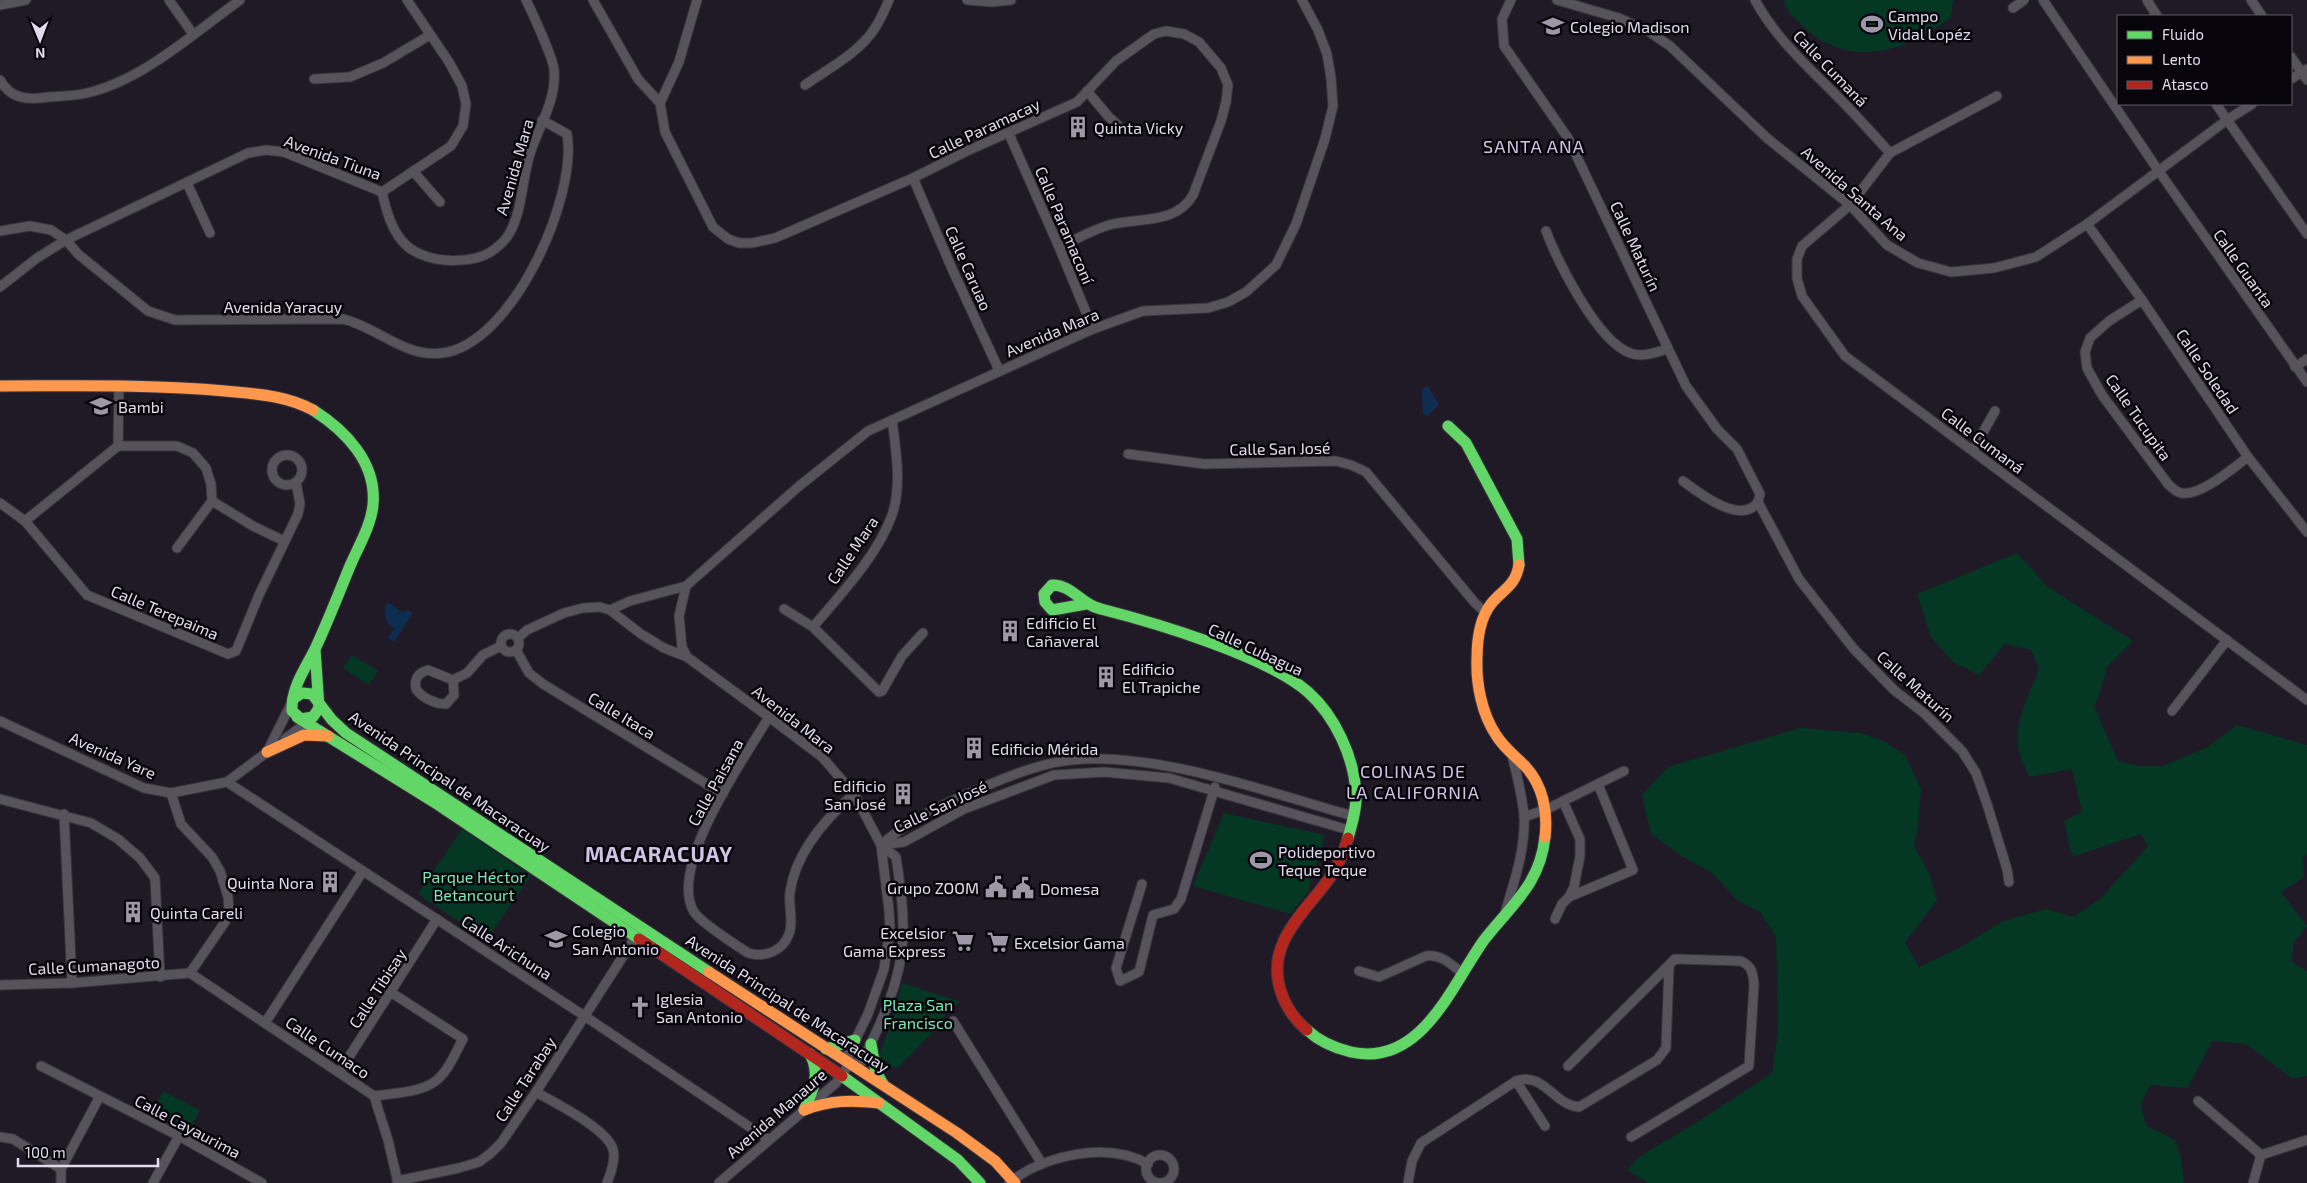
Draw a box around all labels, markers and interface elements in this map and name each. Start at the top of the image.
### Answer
place label: Campo Vidal Lopéz [1888,6,1971,43]
sports icon: Campo Vidal Lopéz [1859,11,1885,37]
school or university icon: Colegio Madison [1540,13,1566,39]
north arrow [15,15,65,65]
legend [2117,15,2292,105]
place label: Colegio Madison [1570,17,1690,36]
text: Fluido [2162,25,2204,43]
street label: Calle Cumaná [1790,26,1872,110]
text: N [35,45,45,62]
text: Lento [2162,50,2201,68]
text: Atasco [2162,75,2208,93]
street label: Calle Paramacay [925,94,1043,162]
building icon: Quinta Vicky [1065,114,1091,140]
street label: Avenida Mara [491,117,537,217]
place label: Quinta Vicky [1094,118,1184,138]
street label: Avenida Tiuna [282,131,384,183]
district label: SANTA ANA [1483,135,1585,157]
street label: Avenida Santa Ana [1798,142,1912,244]
street label: Calle Paramaconí [1032,163,1099,288]
street label: Calle Maturín [1607,198,1665,294]
street label: Calle Caruao [942,223,996,313]
street label: Calle Guanta [2210,225,2278,311]
street label: Avenida Yaracuy [224,297,343,316]
street label: Avenida Mara [1003,304,1101,360]
street label: Calle Soledad [2173,325,2243,417]
street label: Calle Tucupita [2102,370,2176,464]
school or university icon: Bambi [88,393,114,419]
place label: Bambi [118,397,164,416]
street label: Calle Cumaná [1938,403,2028,477]
street label: Calle San José [1229,438,1331,458]
street label: Calle Mara [822,513,882,587]
street label: Calle Terepaima [108,581,222,643]
place label: Edificio El Cañaveral [1026,613,1099,650]
building icon: Edificio El Cañaveral [997,618,1023,644]
street label: Calle Cubagua [1206,619,1306,679]
street label: Calle Maturín [1873,646,1959,726]
place label: Edificio El Trapiche [1122,659,1200,696]
building icon: Edificio El Trapiche [1093,664,1119,690]
street label: Avenida Mara [749,681,839,757]
street label: Calle Itaca [585,687,659,743]
street label: Avenida Principal de Macaracuay [346,706,555,856]
street label: Avenida Yare [67,727,159,783]
street label: Calle Paisana [683,735,747,829]
building icon: Edificio Mérida [961,735,987,761]
place label: Edificio Mérida [991,739,1098,758]
district label: COLINAS DE LA CALIFORNIA [1346,760,1480,803]
place label: Edificio San José [824,776,886,813]
street label: Calle San José [890,776,990,836]
building icon: Edificio San José [890,781,916,807]
district label: MACARACUAY [585,841,733,866]
place label: Polideportivo Teque Teque [1278,842,1375,879]
sports icon: Polideportivo Teque Teque [1248,847,1274,873]
park label: Parque Héctor Betancourt [422,867,526,904]
building icon: Quinta Nora [317,869,343,895]
place label: Quinta Nora [227,873,314,893]
public building icon: Grupo ZOOM [983,874,1009,900]
public building icon: Domesa [1010,875,1036,901]
place label: Grupo ZOOM [887,878,979,897]
place label: Domesa [1040,879,1099,898]
building icon: Quinta Careli [120,899,146,925]
place label: Quinta Careli [150,903,243,923]
street label: Calle Arichuna [458,911,556,983]
place label: Colegio San Antonio [572,921,659,958]
place label: Excelsior Gama Express [843,923,947,960]
school or university icon: Colegio San Antonio [543,926,569,952]
supermarket icon: Excelsior Gama Express [950,928,976,954]
supermarket icon: Excelsior Gama [985,929,1011,955]
street label: Avenida Principal de Macaracuay [683,930,894,1076]
place label: Excelsior Gama [1014,933,1125,952]
street label: Calle Tibisay [344,944,410,1031]
street label: Calle Cumanagoto [28,952,160,978]
place label: Iglesia San Antonio [656,989,743,1026]
church icon: Iglesia San Antonio [627,994,653,1020]
park label: Plaza San Francisco [883,995,953,1032]
street label: Calle Cumaco [282,1012,374,1082]
street label: Calle Tarabay [491,1033,560,1125]
street label: Avenida Manaure [722,1064,830,1162]
street label: Calle Cayaurima [132,1090,244,1162]
scale bar [18,1136,158,1168]
text: 100 m [25,1143,66,1161]

